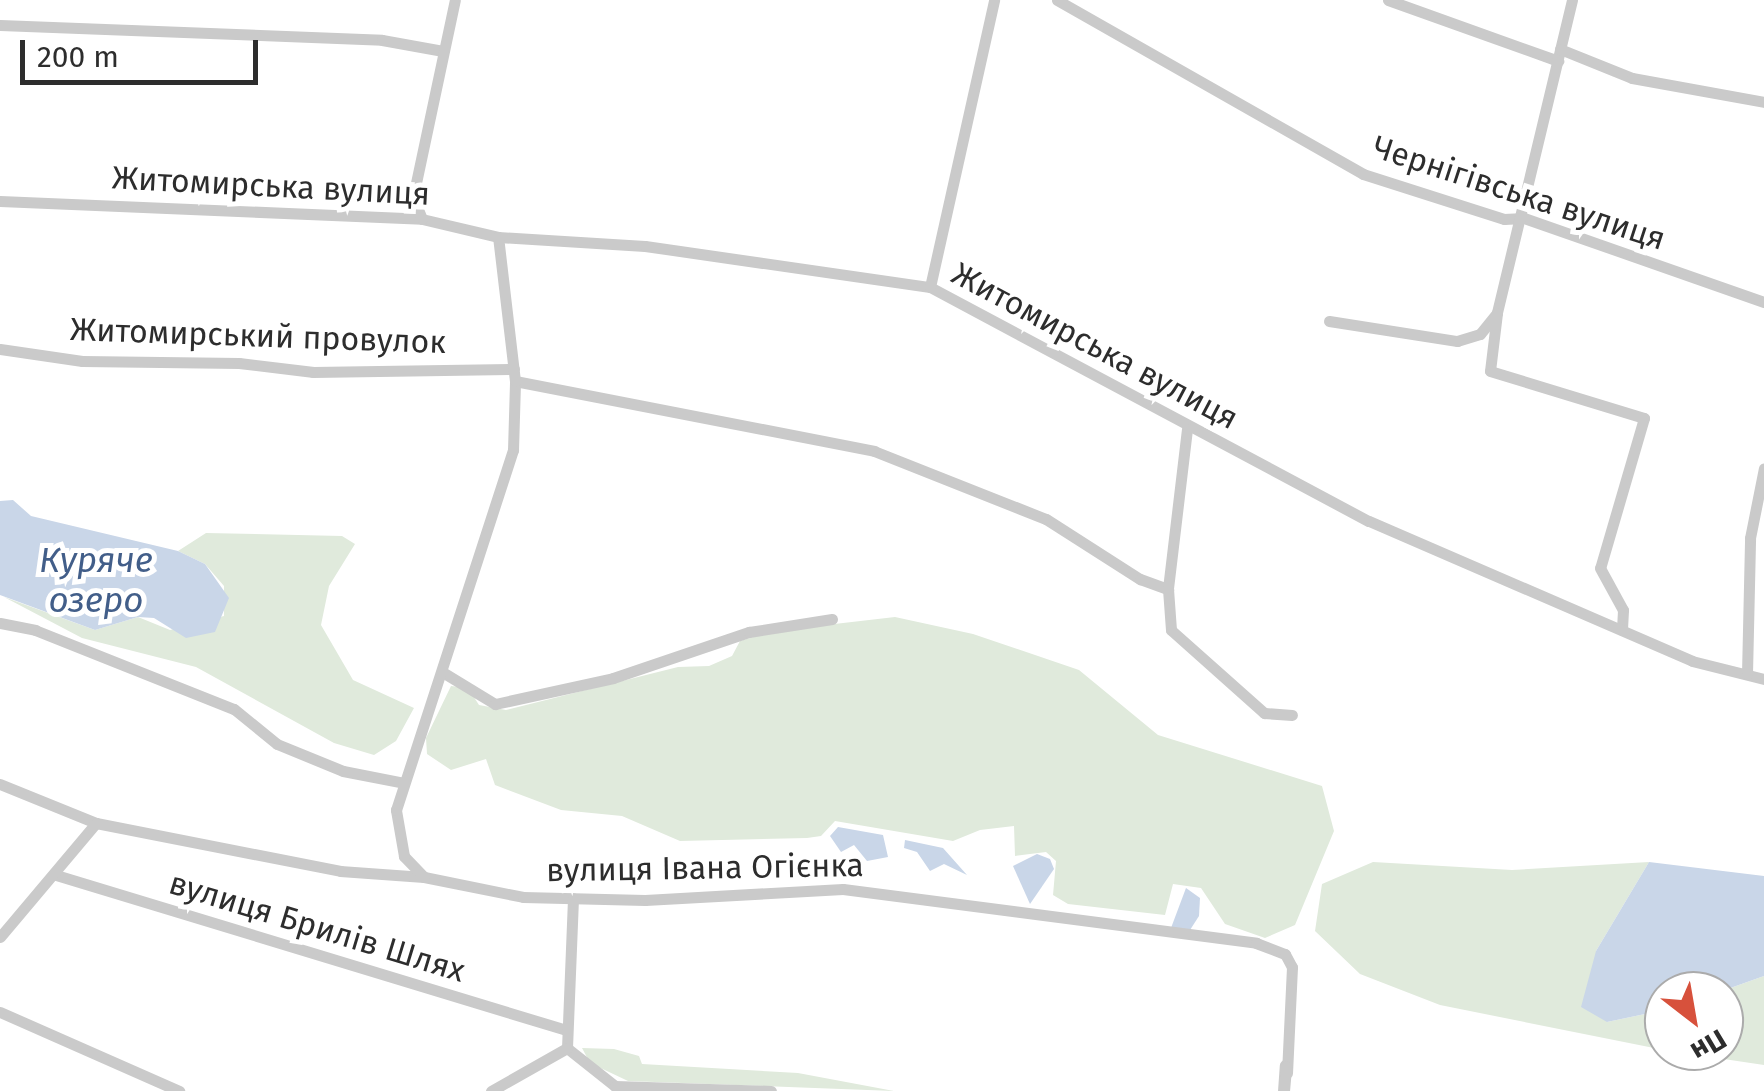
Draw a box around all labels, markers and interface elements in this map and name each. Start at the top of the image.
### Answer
scale bar [25,20,262,82]
text: 200 m [37,39,119,75]
street label: Чернігівська вулиця [1368,128,1670,258]
street label: Житомирська вулиця [111,158,431,214]
street label: Житомирська вулиця [945,254,1245,438]
street label: Житомирський провулок [69,310,447,362]
water label: Куряче озеро [39,539,153,621]
street label: вулиця Івана Огієнка [546,846,864,890]
street label: вулиця Брилів Шлях [164,864,470,990]
north arrow [1644,971,1744,1071]
text: Пн [1685,1022,1732,1069]

